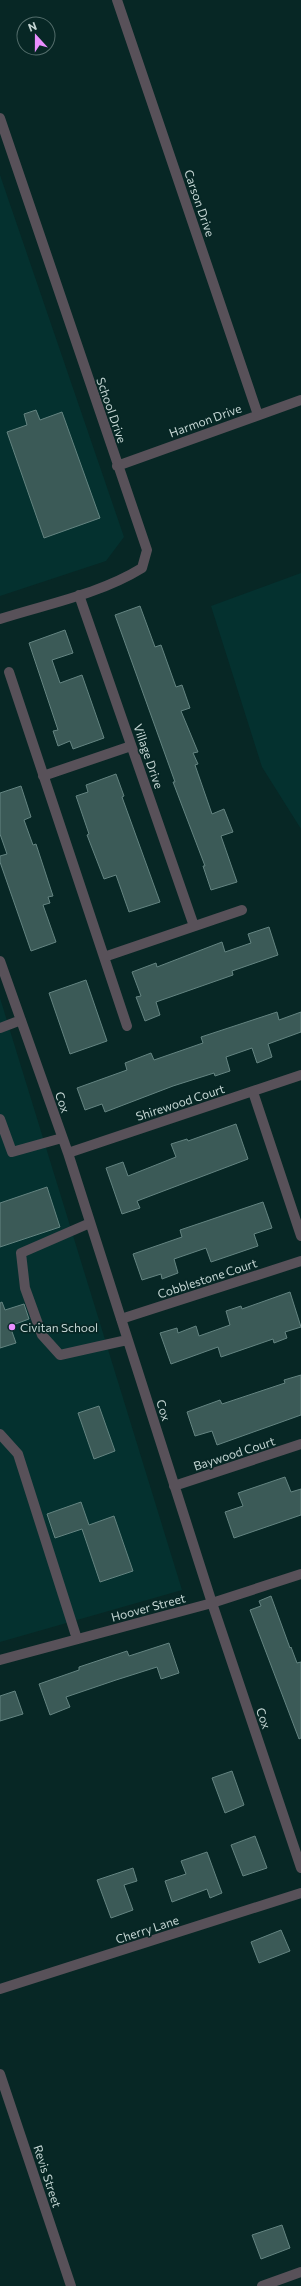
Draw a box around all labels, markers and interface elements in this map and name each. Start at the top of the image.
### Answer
north arrow [16,16,56,56]
text: N [26,19,38,34]
street label: Carson Drive [182,168,218,238]
street label: School Drive [94,375,130,445]
street label: Harmon Drive [167,400,243,440]
street label: Village Drive [131,722,167,790]
street label: Shirewood Court [134,1081,226,1123]
street label: Cox [53,1090,73,1115]
street label: Cobblestone Court [156,1255,259,1301]
place label: Civitan School [20,1320,98,1334]
marker: Civitan School [7,1322,17,1332]
street label: Cox [154,1398,174,1423]
street label: Baywood Court [191,1433,277,1473]
street label: Hoover Street [109,1590,187,1624]
street label: Cox [254,1706,274,1731]
street label: Cherry Lane [114,1912,180,1946]
street label: Revis Street [31,2143,65,2209]

